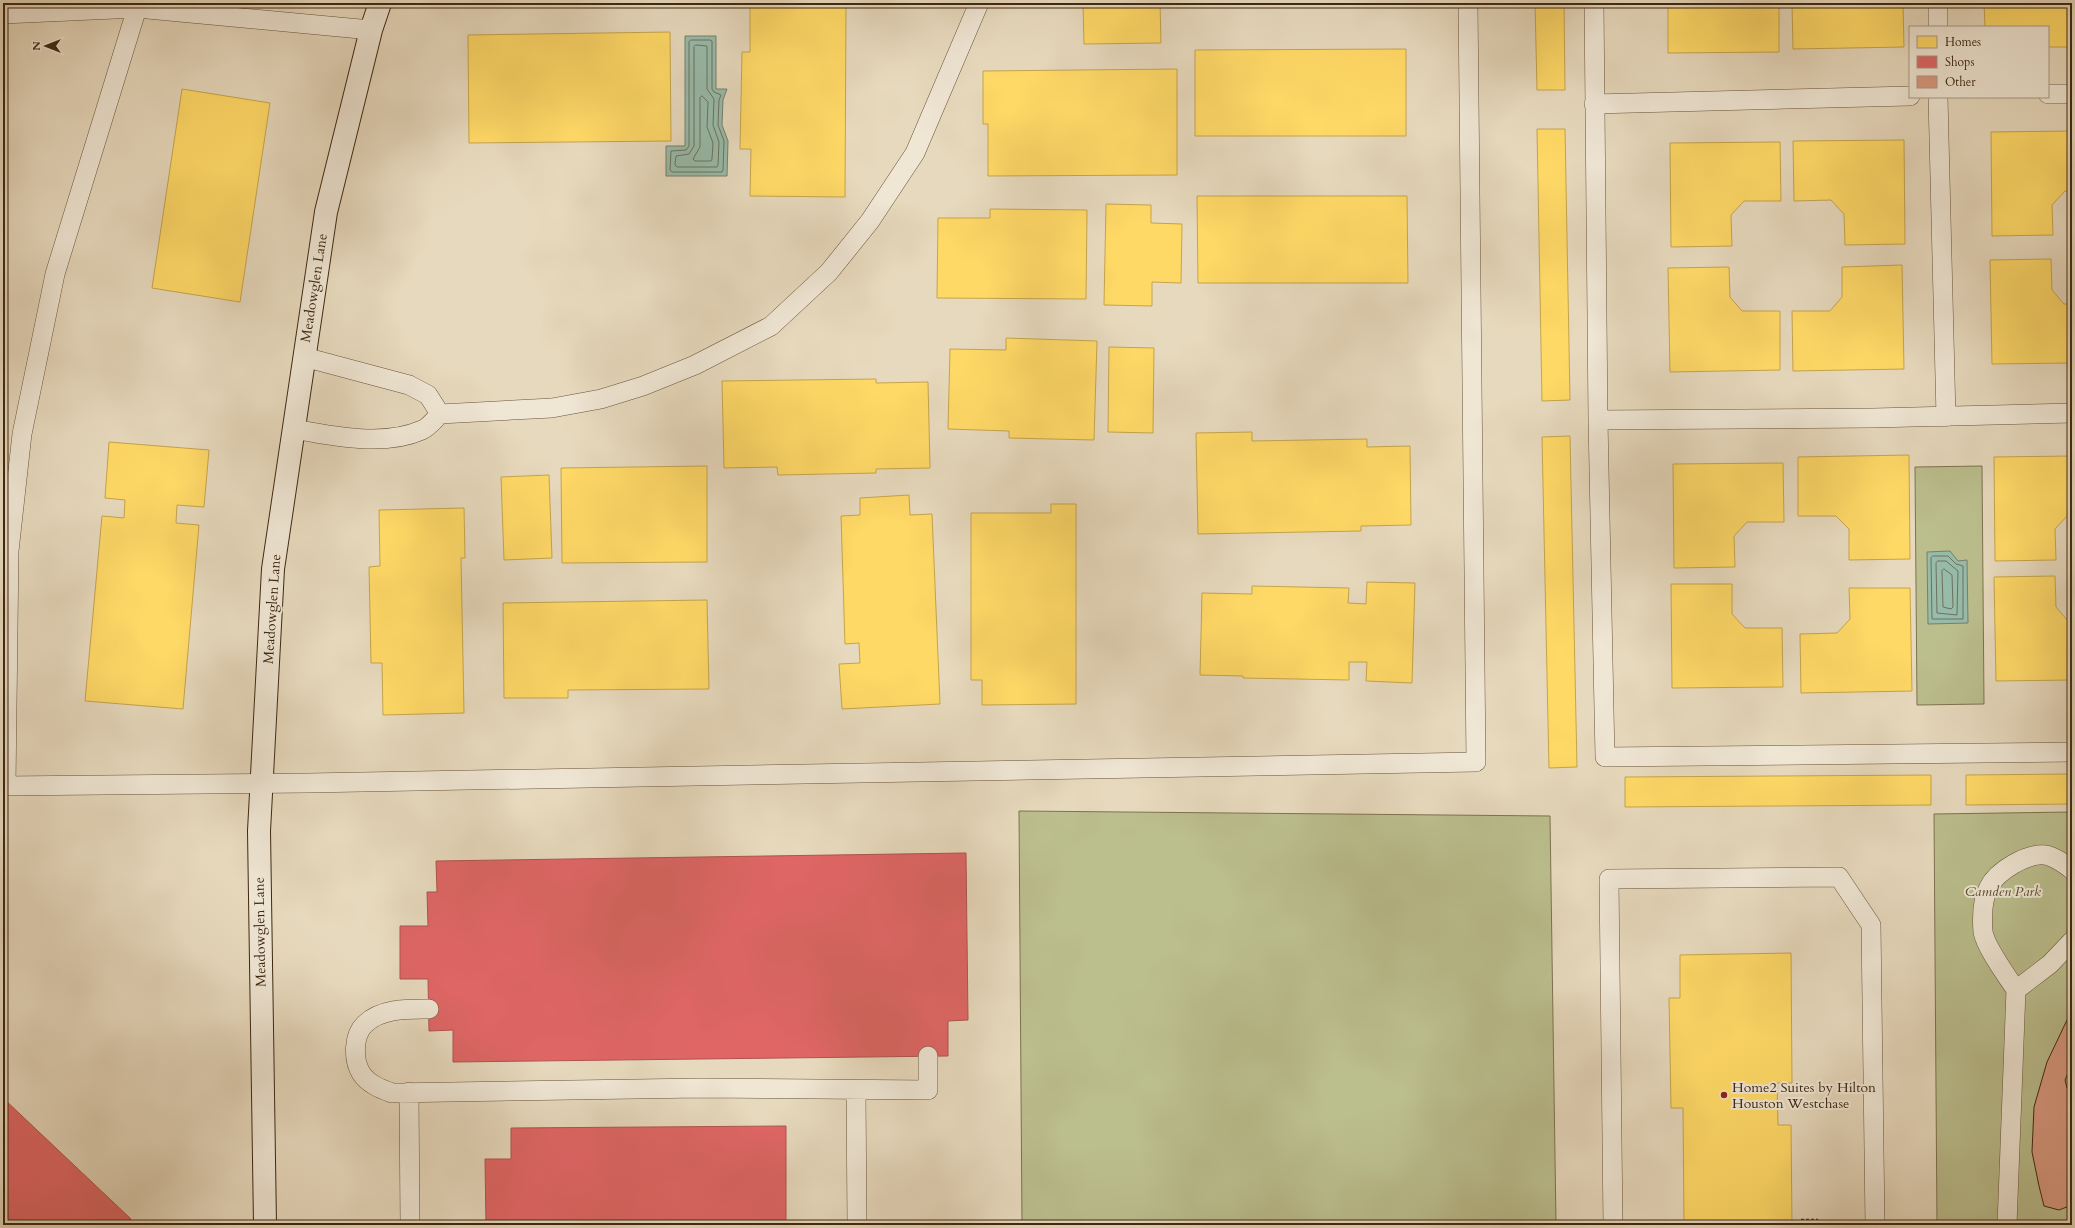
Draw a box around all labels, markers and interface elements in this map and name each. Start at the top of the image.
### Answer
north arrow [26,26,66,66]
legend [1909,26,2049,98]
text: Homes [1945,34,1981,50]
text: N [29,41,44,51]
text: Shops [1945,54,1974,70]
text: Other [1945,74,1976,90]
street label: Meadowglen Lane [296,232,332,344]
street label: Meadowglen Lane [259,553,285,665]
street label: Meadowglen Lane [250,877,270,987]
park label: Camden Park [1965,882,2041,901]
place label: Home2 Suites by Hilton Houston Westchase [1732,1078,1876,1113]
marker: Home2 Suites by Hilton Houston Westchase [1719,1090,1729,1100]

